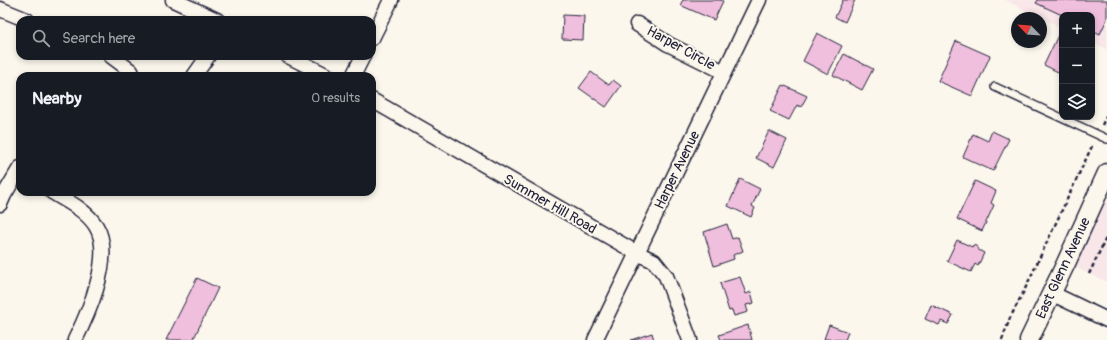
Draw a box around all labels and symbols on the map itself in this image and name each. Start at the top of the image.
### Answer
north arrow [1011,12,1047,48]
street label: Harper Circle [644,22,718,74]
street label: Harper Avenue [651,128,703,212]
street label: Summer Hill Road [500,170,600,238]
street label: East Glenn Avenue [1032,215,1094,321]

